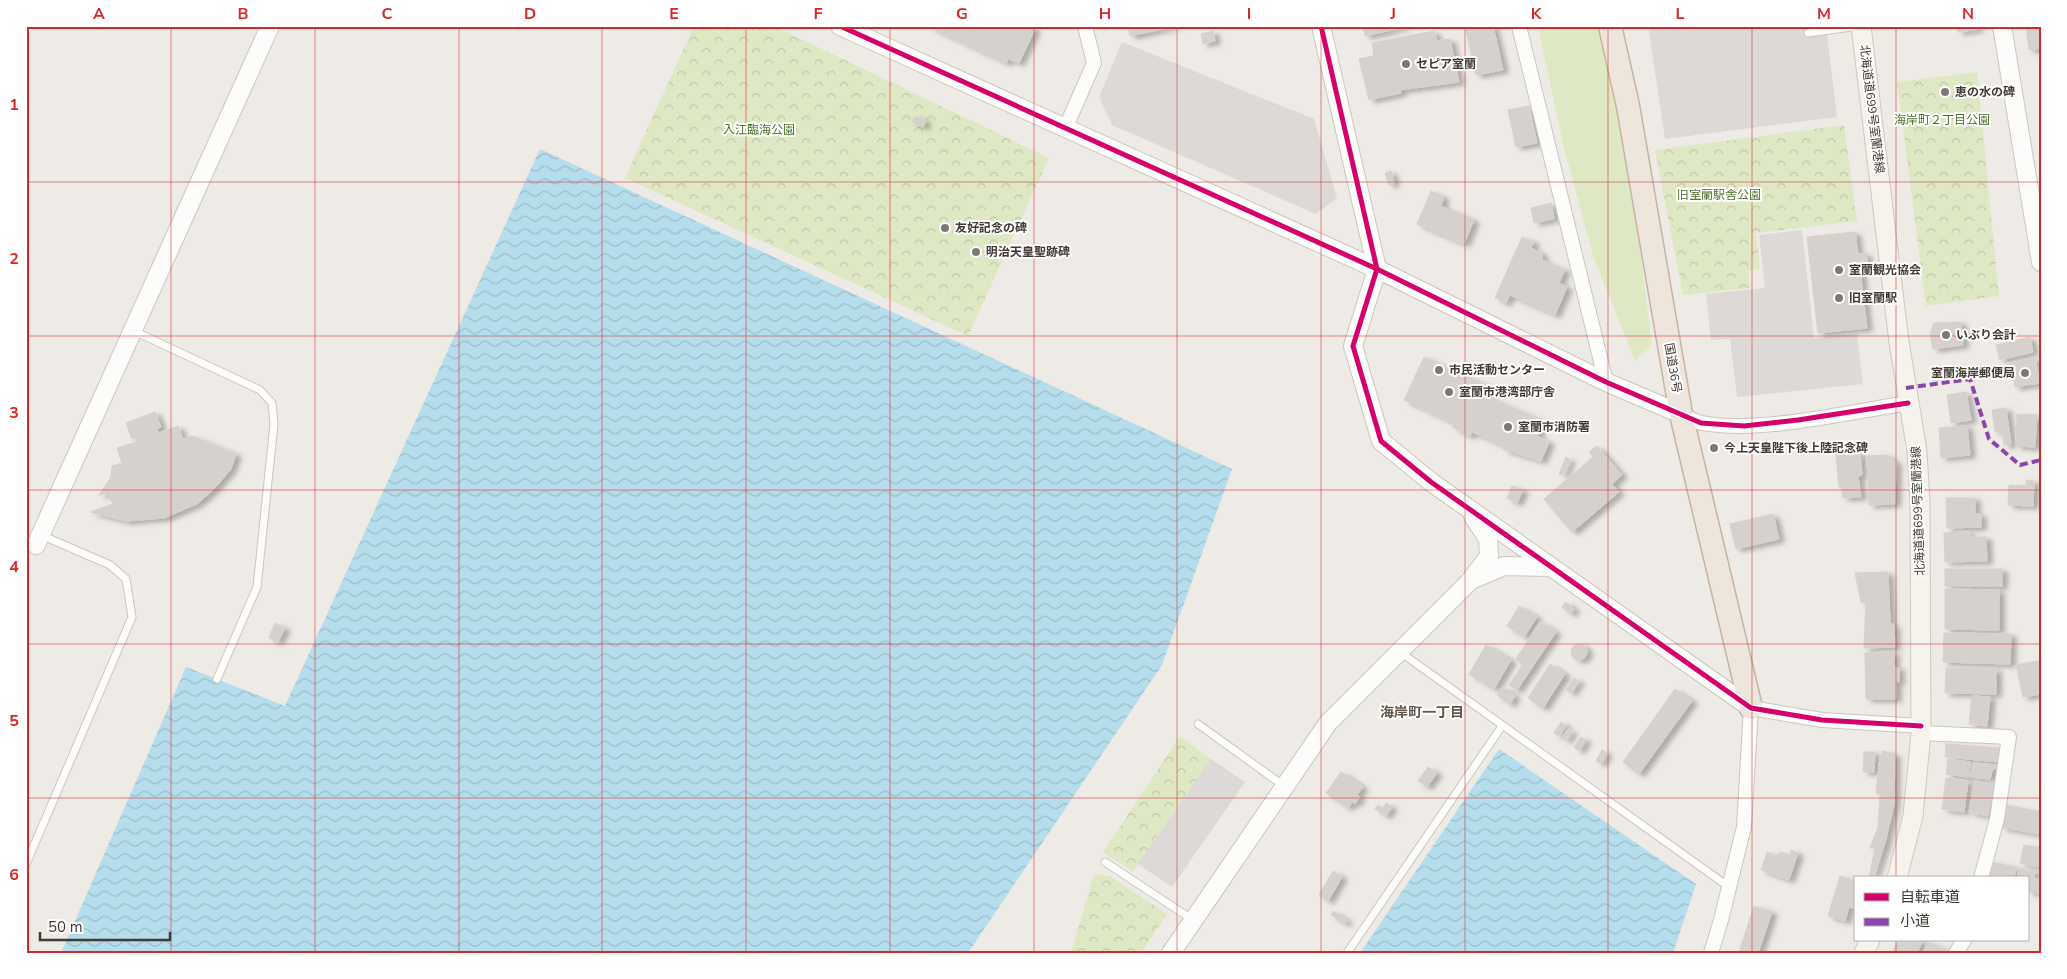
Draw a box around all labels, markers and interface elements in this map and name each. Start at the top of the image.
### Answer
text: A [93,3,105,25]
text: B [237,3,249,25]
text: C [382,3,393,25]
text: D [524,3,536,25]
text: E [669,3,679,25]
text: F [814,3,823,25]
text: G [956,3,968,25]
text: H [1099,3,1111,25]
text: I [1247,3,1251,25]
text: J [1389,3,1396,25]
text: K [1531,3,1543,25]
text: L [1676,3,1685,25]
text: M [1817,3,1831,25]
text: N [1962,3,1974,25]
street label: 北海道道699号室蘭港線 [1856,44,1888,174]
place label: セピア室蘭 [1416,56,1476,72]
marker: セピア室蘭 [1400,58,1412,70]
place label: 恵の水の碑 [1955,84,2015,100]
marker: 恵の水の碑 [1939,86,1951,98]
text: 1 [9,94,19,116]
park label: 海岸町２丁目公園 [1894,112,1990,128]
park label: 入江臨海公園 [723,122,795,138]
park label: 旧室蘭駅舎公園 [1677,187,1761,203]
place label: 友好記念の碑 [955,220,1027,236]
marker: 友好記念の碑 [939,222,951,234]
place label: 明治天皇聖跡碑 [986,244,1070,260]
marker: 明治天皇聖跡碑 [970,246,982,258]
text: 2 [9,248,19,270]
place label: 室蘭観光協会 [1849,262,1921,278]
marker: 室蘭観光協会 [1833,264,1845,276]
place label: 旧室蘭駅 [1849,290,1897,306]
marker: 旧室蘭駅 [1833,292,1845,304]
place label: いぶり会計 [1956,327,2016,343]
marker: いぶり会計 [1940,329,1952,341]
street label: 国道36号 [1661,342,1685,394]
place label: 市民活動センター [1449,362,1545,378]
marker: 市民活動センター [1433,364,1445,376]
place label: 室蘭海岸郵便局 [1931,365,2015,381]
marker: 室蘭海岸郵便局 [2019,367,2031,379]
place label: 室蘭市港湾部庁舎 [1459,384,1555,400]
marker: 室蘭市港湾部庁舎 [1443,386,1455,398]
text: 3 [9,402,19,424]
place label: 室蘭市消防署 [1518,419,1590,435]
marker: 室蘭市消防署 [1502,421,1514,433]
place label: 今上天皇陛下後上陸記念碑 [1724,440,1868,456]
marker: 今上天皇陛下後上陸記念碑 [1708,442,1720,454]
street label: 北海道道699号室蘭港線 [1908,446,1928,576]
text: 4 [9,556,19,578]
district label: 海岸町一丁目 [1380,703,1464,722]
text: 5 [9,710,19,732]
text: 6 [9,864,19,886]
legend [1854,876,2030,942]
text: 自転車道 [1900,887,1960,907]
scale bar [40,909,170,941]
text: 小道 [1900,911,1930,931]
text: 50 m [48,917,83,937]

